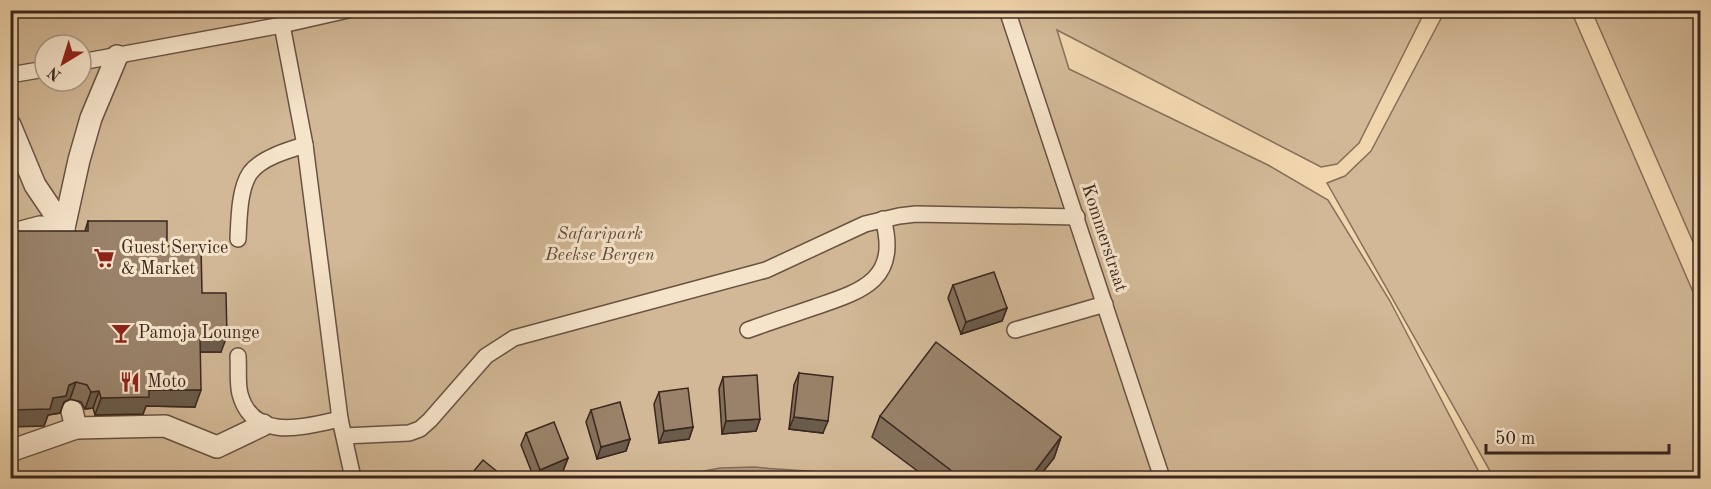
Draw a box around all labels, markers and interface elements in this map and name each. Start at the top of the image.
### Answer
north arrow [33,33,93,93]
text: N [45,63,65,83]
street label: Kommerstraat [1078,182,1130,294]
park label: Safaripark Beekse Bergen [544,225,655,264]
place label: Guest Service & Market [121,239,228,278]
supermarket icon: Guest Service & Market [92,246,116,270]
bar icon: Pamoja Lounge [109,321,133,345]
place label: Pamoja Lounge [138,324,260,342]
restaurant icon: Moto [118,370,142,394]
place label: Moto [147,373,186,391]
scale bar [1486,417,1669,455]
text: 50 m [1495,430,1535,448]

